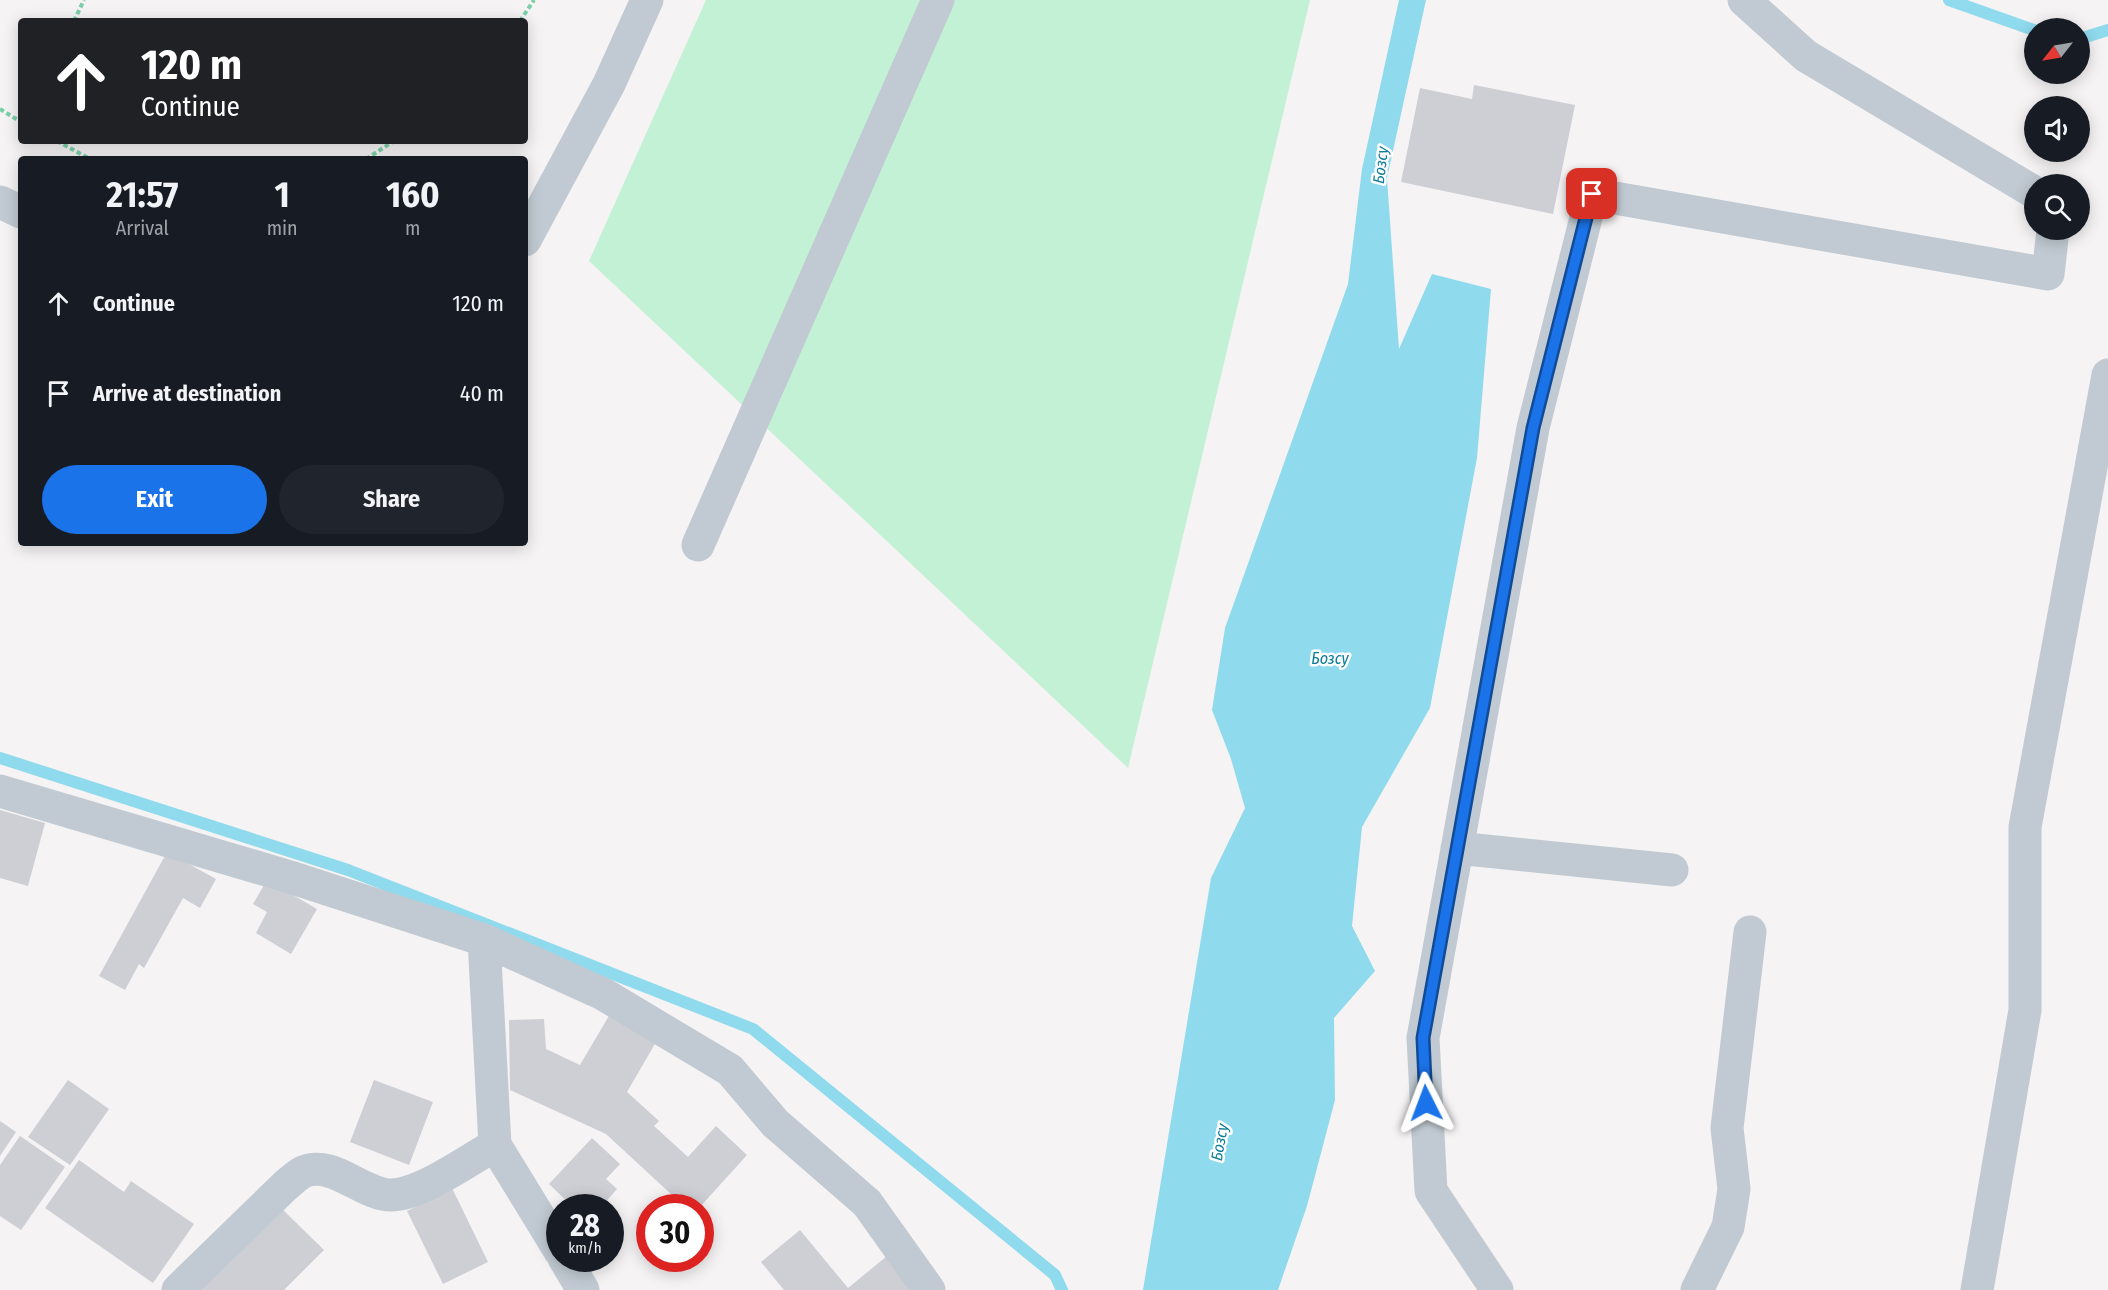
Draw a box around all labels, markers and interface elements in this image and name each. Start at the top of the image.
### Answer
north arrow [2024,18,2090,84]
map controls [2024,18,2090,240]
text: 120 m [141,40,242,90]
icon: ahead [42,42,120,120]
text: Continue [141,91,240,123]
button: sound [2024,96,2090,162]
water label: Бозсу [1369,145,1392,185]
pin [1566,168,1617,219]
text: 21:57 [106,173,178,217]
text: 1 [275,173,290,217]
text: 160 [386,173,440,217]
button: search [2024,174,2090,240]
icon: arrive [1575,177,1608,210]
text: Arrival [116,216,169,240]
text: min [267,216,298,240]
text: m [405,216,420,240]
icon: ahead [42,287,75,320]
text: Continue [93,290,175,317]
text: 120 m [452,290,504,317]
icon: arrive [42,377,75,410]
text: Arrive at destination [93,380,281,407]
text: 40 m [460,380,504,407]
button: Exit [42,465,267,534]
button: Share [279,465,504,534]
water label: Бозсу [1311,649,1350,668]
position arrow [1394,1071,1458,1135]
water label: Бозсу [1207,1121,1232,1162]
speed limit sign: 30 [636,1194,714,1272]
text: 28 [570,1208,600,1244]
text: km/h [568,1239,602,1257]

